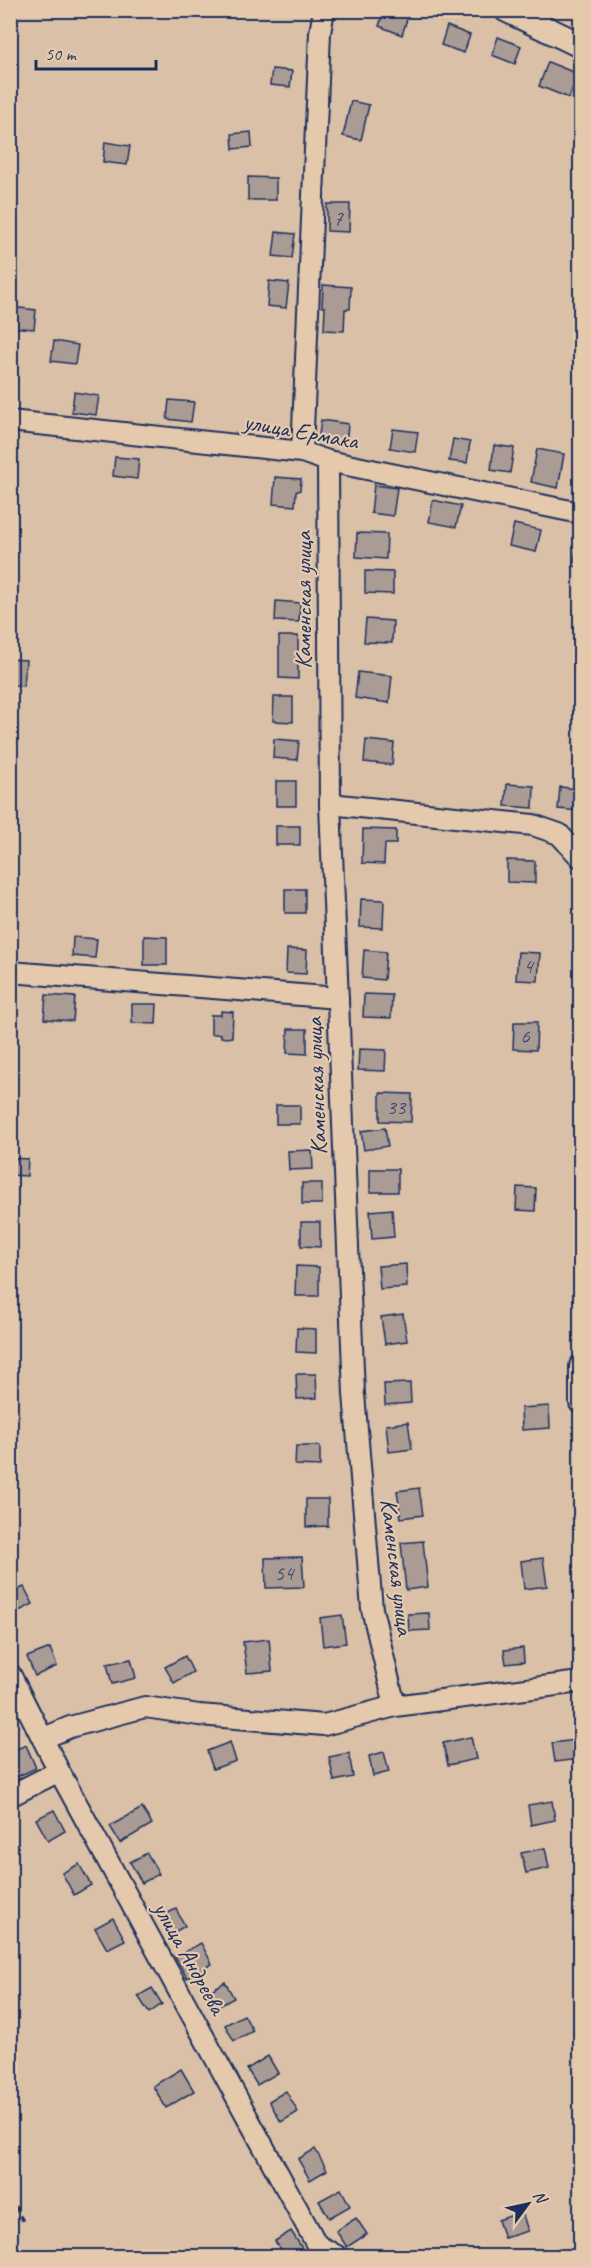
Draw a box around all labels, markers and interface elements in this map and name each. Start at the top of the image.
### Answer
scale bar [36,33,156,71]
text: 50 m [45,43,78,65]
house number: 7 [333,205,344,231]
street label: улица Ермака [240,406,362,456]
street label: Каменская улица [288,530,318,669]
house number: 4 [523,953,535,979]
street label: Каменская улица [299,1015,333,1155]
house number: 6 [520,1023,530,1049]
house number: 33 [387,1094,407,1120]
street label: Каменская улица [374,1497,420,1639]
house number: 54 [275,1560,296,1586]
street label: улица Андреева [146,1895,234,2021]
north arrow [498,2174,558,2234]
text: N [529,2187,553,2209]

